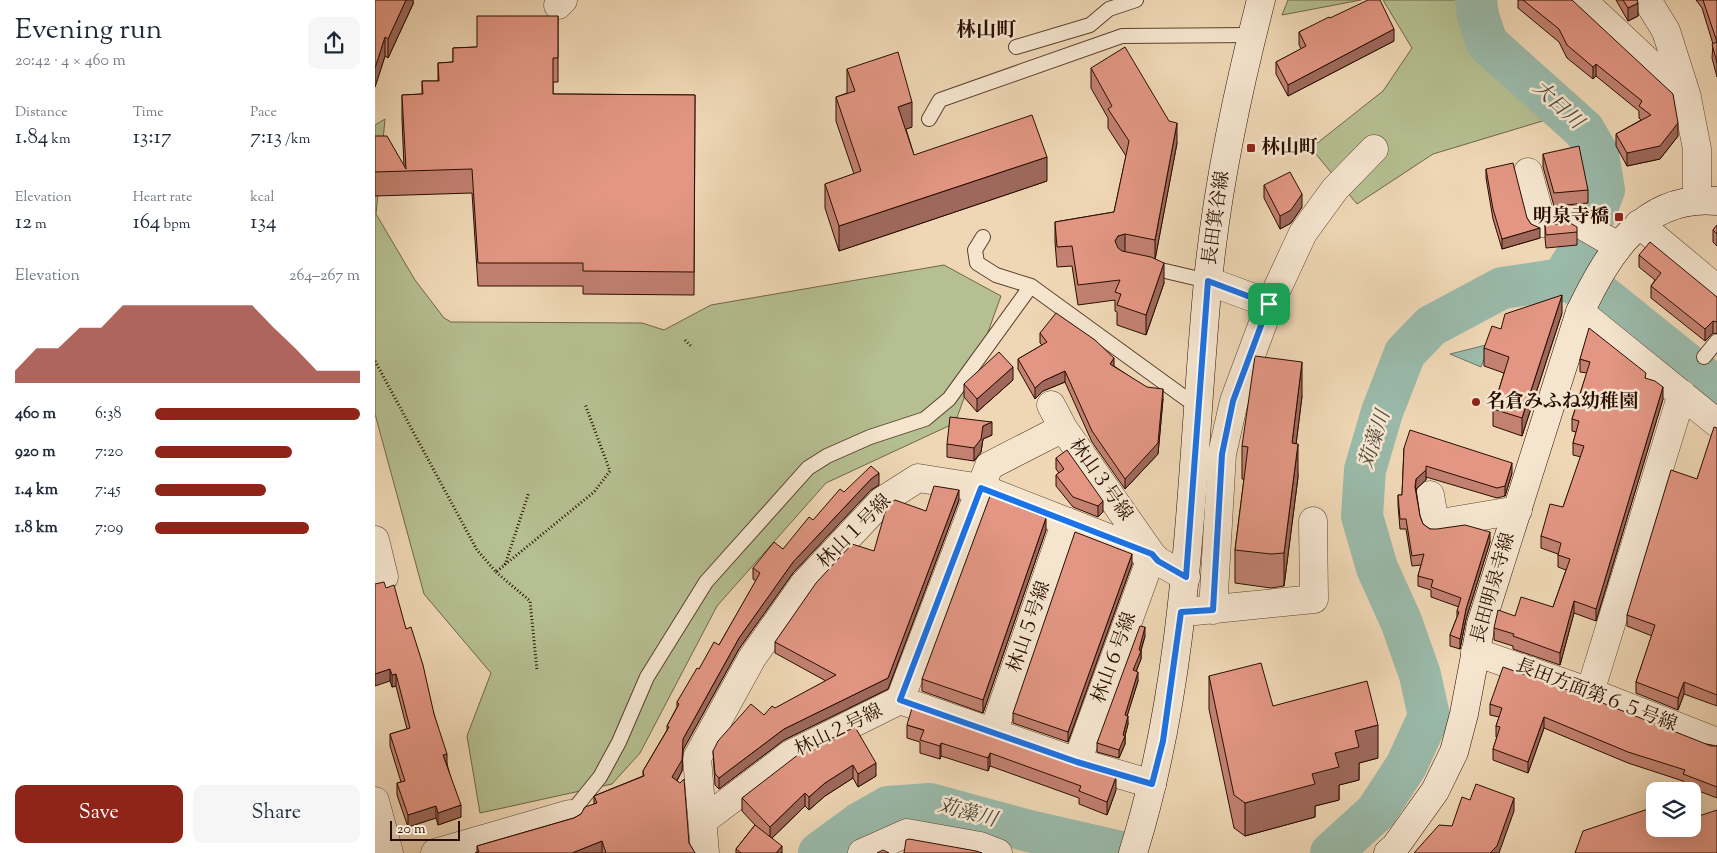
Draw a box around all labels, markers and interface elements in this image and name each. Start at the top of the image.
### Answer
text: Evening run [15,11,162,51]
button: share [308,17,360,69]
district label: 林山町 [956,17,1017,46]
text: 20:42 · 4 × 460 m [15,50,126,73]
water label: 大日川 [1525,75,1590,138]
text: Distance [15,103,68,123]
text: Time [133,103,164,123]
text: Pace [250,103,277,123]
text: 1.84 [15,123,48,153]
text: 13:17 [133,123,171,153]
text: 7:13 [250,123,282,153]
text: km [48,130,71,150]
text: /km [282,130,310,150]
place label: 林山町 [1261,135,1318,162]
marker: 林山町 [1245,142,1257,154]
street label: 長田箕谷線 [1197,169,1237,267]
text: Elevation [15,188,72,208]
text: Heart rate [133,188,192,208]
text: kcal [250,188,274,208]
place label: 明泉寺橋 [1533,204,1609,231]
text: 12 [15,208,32,238]
text: 164 [133,208,160,238]
text: 134 [250,208,277,238]
marker: 明泉寺橋 [1613,211,1625,223]
text: m [32,215,47,235]
text: bpm [160,215,190,235]
text: Elevation [15,265,80,288]
text: 264–267 m [289,265,360,288]
pin [1248,283,1290,325]
icon: arrive [1255,290,1283,318]
place label: 名倉みふね幼稚園 [1486,389,1638,416]
marker: 名倉みふね幼稚園 [1470,396,1482,408]
text: 460 m [15,403,56,426]
text: 6:38 [95,403,121,426]
water label: 苅藻川 [1353,405,1400,473]
street label: 林山３号線 [1062,433,1138,527]
text: 920 m [15,441,55,464]
text: 7:20 [95,441,123,464]
text: 1.4 km [15,479,58,502]
text: 7:45 [95,479,121,502]
street label: 林山１号線 [812,489,898,575]
text: 1.8 km [15,517,58,540]
text: 7:09 [95,517,123,540]
street label: 長田明泉寺線 [1465,529,1523,647]
street label: 林山５号線 [1002,578,1058,676]
street label: 林山６号線 [1086,609,1144,707]
street label: 長田方面第６５号線 [1511,653,1681,739]
street label: 林山２号線 [790,698,888,764]
map controls [1646,782,1701,837]
button: layers [1646,782,1701,837]
button: Save [15,785,183,843]
button: Share [193,785,360,843]
water label: 苅藻川 [934,792,1002,836]
scale bar [390,818,460,841]
text: 20 m [397,820,426,840]

